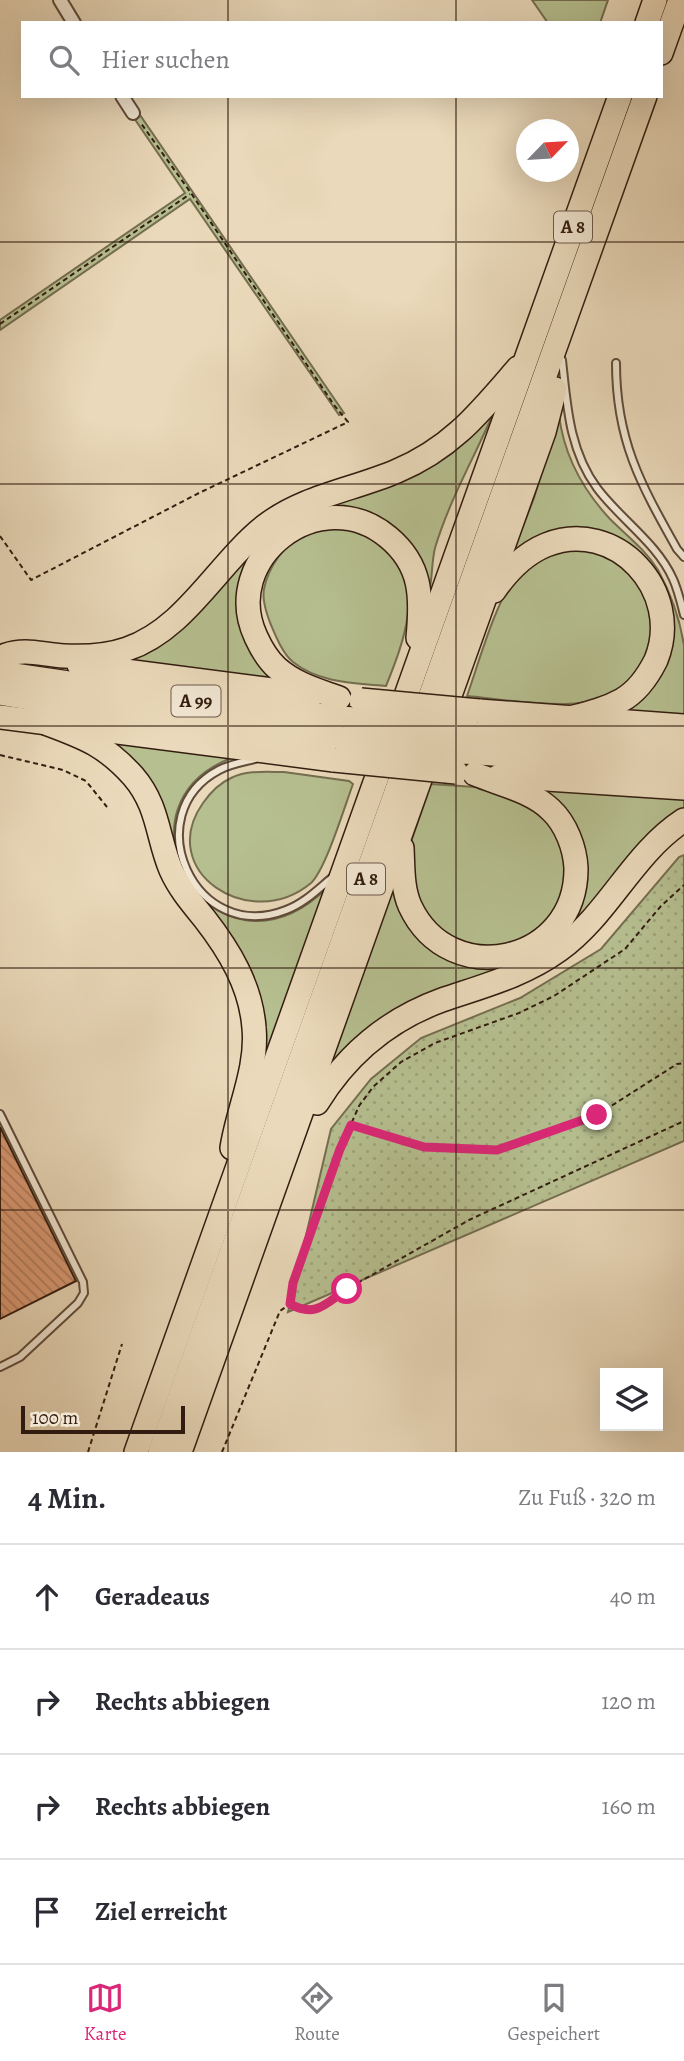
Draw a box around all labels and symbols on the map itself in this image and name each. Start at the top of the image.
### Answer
north arrow [516,119,579,182]
road number: A 8 [554,212,592,243]
road number: A 99 [172,686,220,716]
road number: A 8 [347,864,385,894]
route end [581,1099,612,1130]
route start [331,1273,362,1304]
scale bar [21,1403,186,1435]

